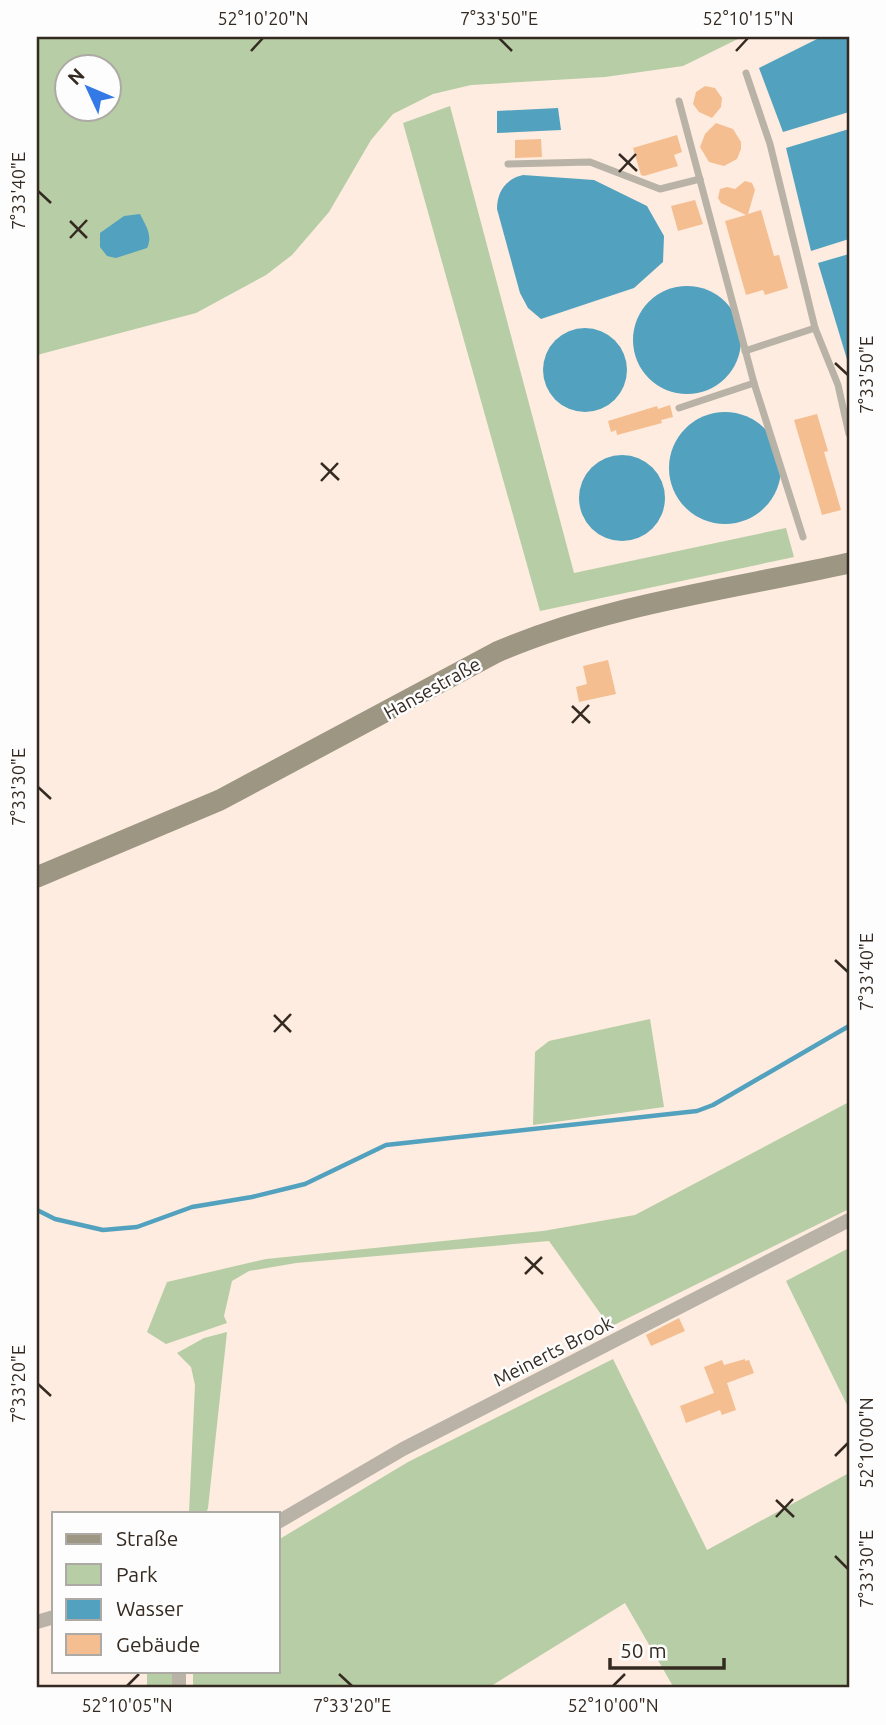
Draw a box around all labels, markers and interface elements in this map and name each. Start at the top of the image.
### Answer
text: 52°10'20"N [217,8,309,28]
text: 7°33'50"E [460,8,538,28]
text: 52°10'15"N [702,8,794,28]
north arrow [52,52,122,122]
text: N [63,63,89,89]
text: 7°33'40"E [8,152,28,230]
text: 7°33'50"E [856,336,876,414]
street label: Hansestraße [380,652,484,724]
text: 7°33'30"E [8,748,28,826]
text: 7°33'40"E [856,933,876,1011]
street label: Meinerts Brook [490,1311,617,1391]
text: 7°33'20"E [8,1345,28,1423]
text: 52°10'00"N [856,1397,876,1489]
legend [52,1512,280,1672]
text: Straße [116,1526,178,1550]
text: 7°33'30"E [856,1530,876,1608]
text: Park [116,1562,158,1586]
text: Wasser [116,1596,184,1620]
scale bar [610,1627,723,1671]
text: Gebäude [116,1632,200,1656]
text: 50 m [620,1638,667,1662]
text: 52°10'05"N [81,1695,173,1715]
text: 7°33'20"E [313,1695,391,1715]
text: 52°10'00"N [567,1695,659,1715]

